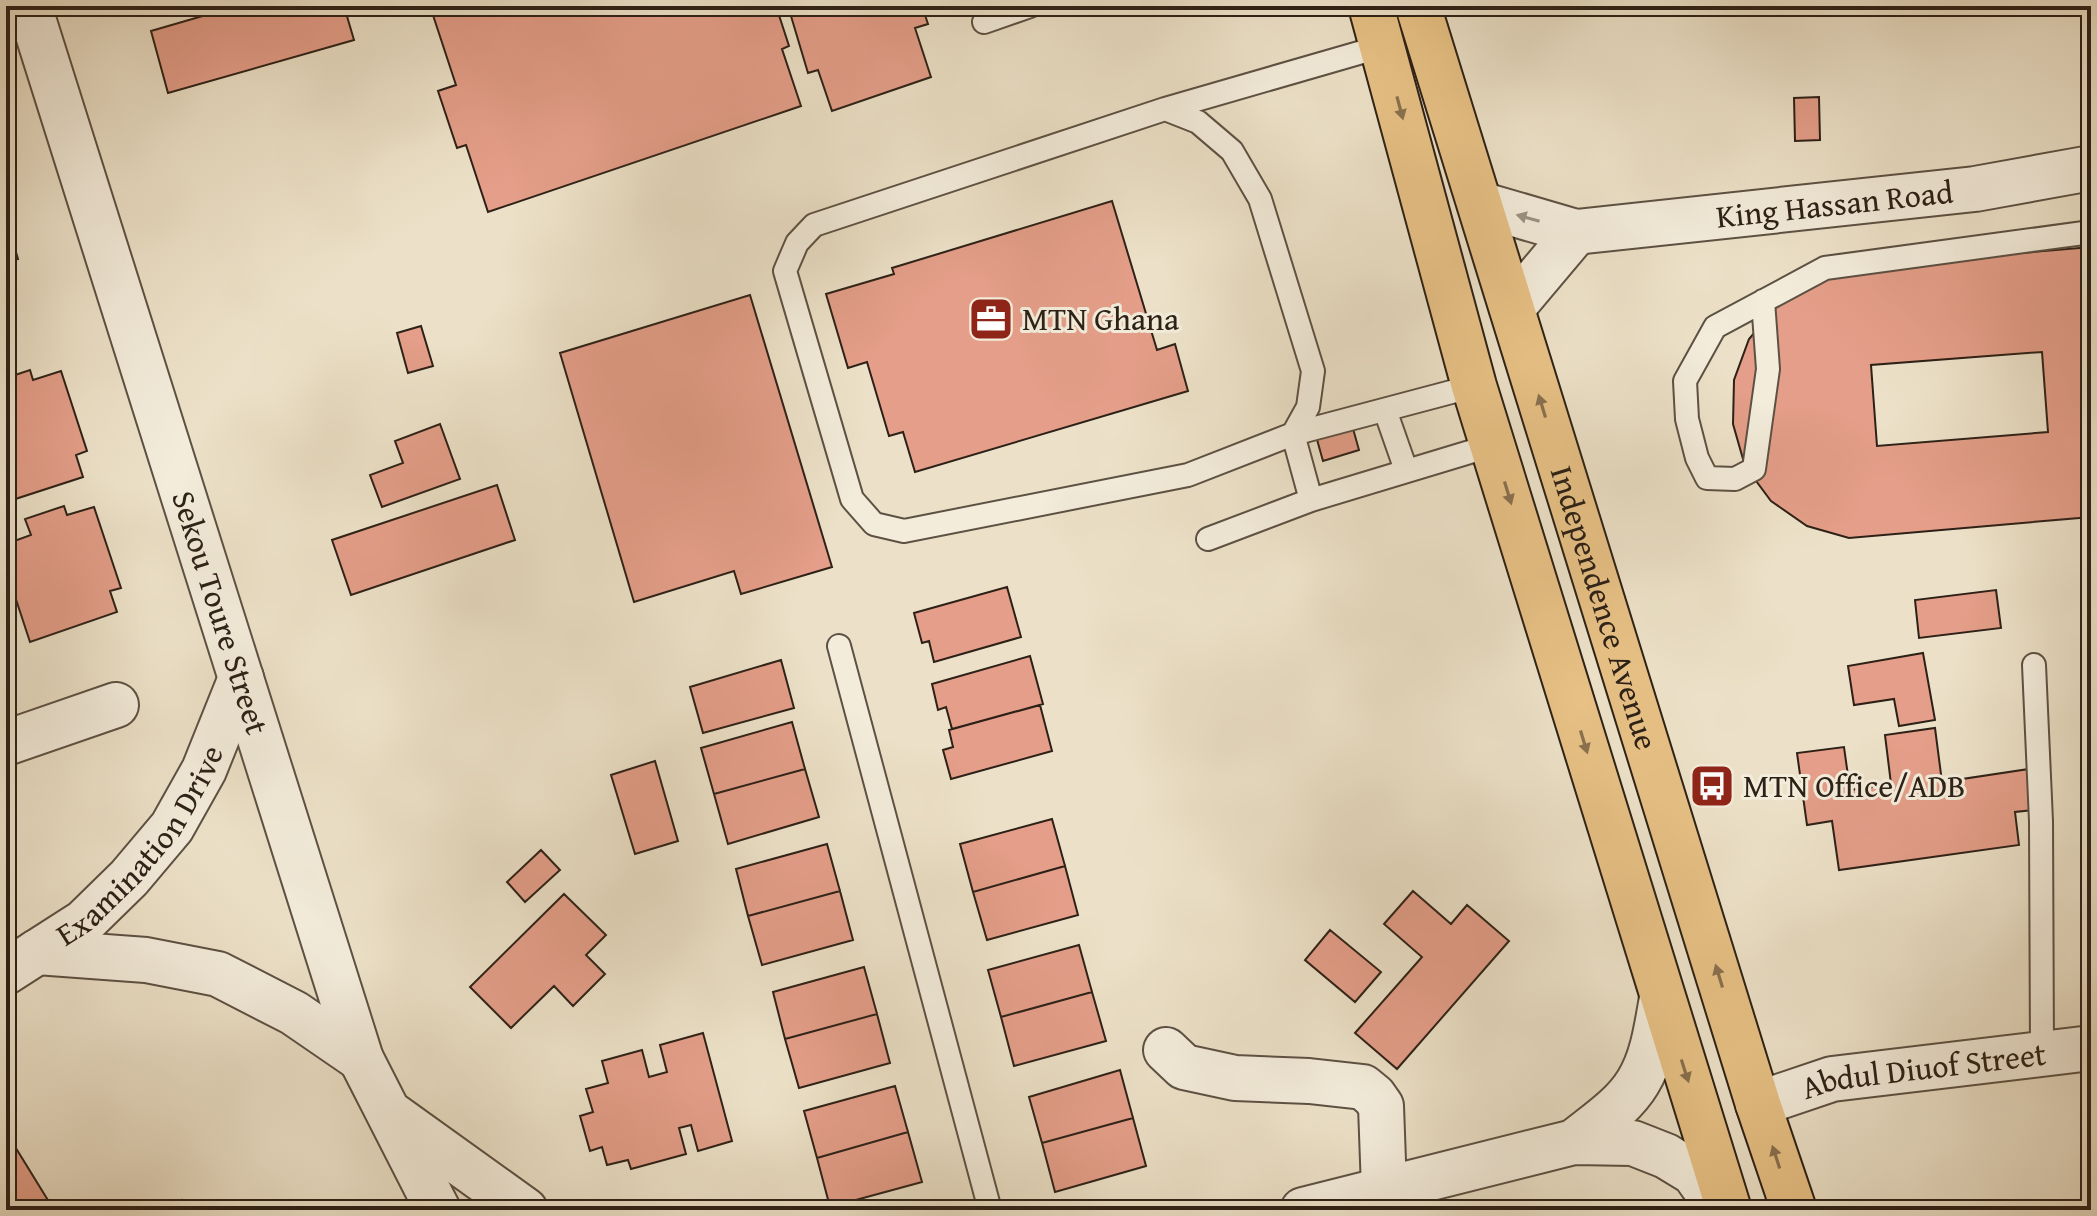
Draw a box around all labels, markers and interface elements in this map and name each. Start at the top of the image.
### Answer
one-way arrow [1394,96,1407,120]
street label: King Hassan Road [1714,168,1955,240]
one-way arrow [1515,211,1539,224]
office icon: MTN Ghana [967,295,1015,343]
place label: MTN Ghana [1022,295,1179,342]
one-way arrow [1535,394,1548,418]
street label: Independence Avenue [1539,460,1671,755]
one-way arrow [1502,481,1515,505]
street label: Sekou Toure Street [160,485,281,740]
one-way arrow [1578,730,1590,754]
street label: Examination Drive [46,738,235,957]
bus stop icon: MTN Office/ADB [1688,762,1736,810]
place label: MTN Office/ADB [1743,762,1965,809]
one-way arrow [1712,963,1724,987]
street label: Abdul Diuof Street [1795,1030,2048,1111]
one-way arrow [1679,1059,1691,1083]
one-way arrow [1769,1144,1781,1168]

